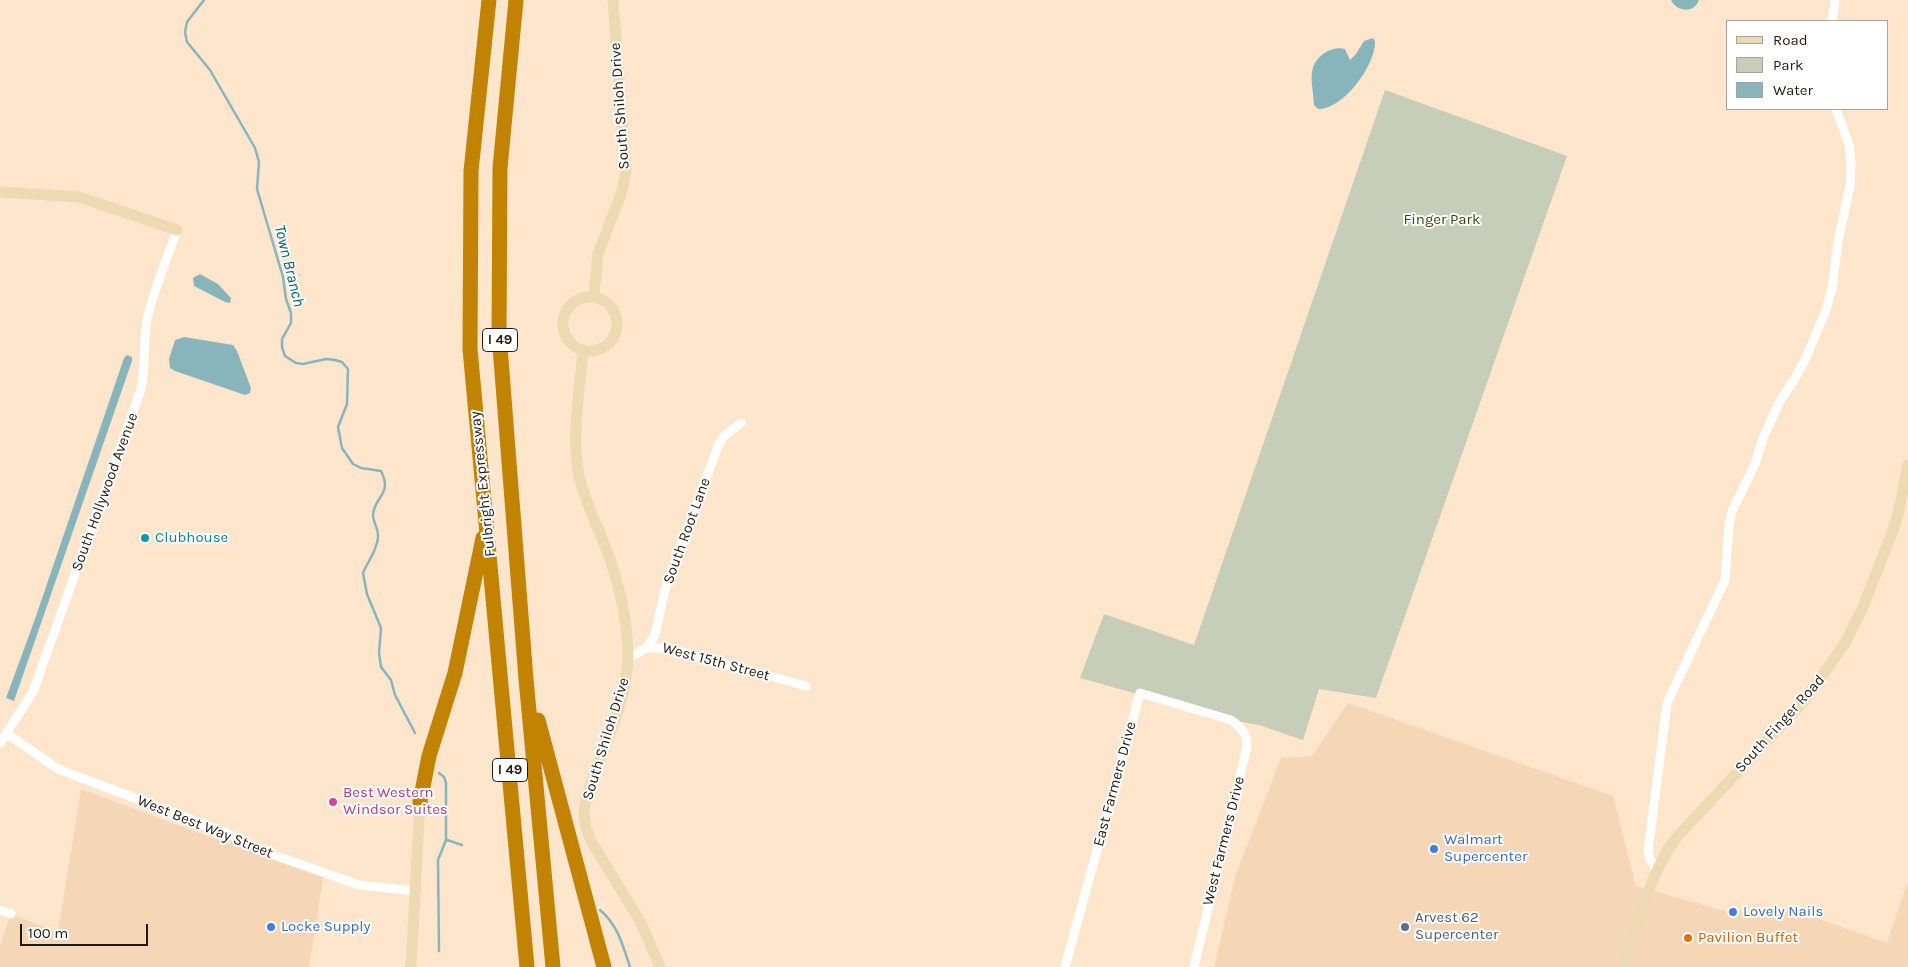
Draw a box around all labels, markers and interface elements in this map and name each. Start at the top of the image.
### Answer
legend [1726,20,1888,110]
text: Road [1773,31,1808,49]
street label: South Shiloh Drive [607,42,633,170]
text: Park [1773,56,1803,74]
text: Water [1773,81,1813,99]
park label: Finger Park [1404,211,1480,229]
water label: Town Branch [270,223,308,309]
road number: I 49 [482,328,518,352]
street label: South Hollywood Avenue [68,410,142,574]
street label: Fulbright Expressway [466,410,500,558]
street label: South Root Lane [659,476,715,586]
place label: Clubhouse [155,529,228,547]
marker: Clubhouse [139,532,151,544]
street label: West 15th Street [660,639,772,685]
street label: South Finger Road [1731,671,1829,777]
street label: South Shiloh Drive [579,676,633,802]
street label: East Farmers Drive [1090,720,1140,848]
road number: I 49 [492,758,528,782]
street label: West Farmers Drive [1199,775,1249,907]
place label: Best Western Windsor Suites [343,784,448,819]
street label: West Best Way Street [135,792,275,862]
marker: Best Western Windsor Suites [327,796,339,808]
place label: Walmart Supercenter [1444,831,1527,866]
marker: Walmart Supercenter [1428,843,1440,855]
place label: Lovely Nails [1743,903,1823,921]
marker: Lovely Nails [1727,906,1739,918]
place label: Arvest 62 Supercenter [1415,909,1498,944]
scale bar [22,914,150,946]
place label: Locke Supply [281,918,371,936]
marker: Locke Supply [265,921,277,933]
marker: Arvest 62 Supercenter [1399,921,1411,933]
text: 100 m [28,924,68,942]
place label: Pavilion Buffet [1698,929,1798,947]
marker: Pavilion Buffet [1682,932,1694,944]

